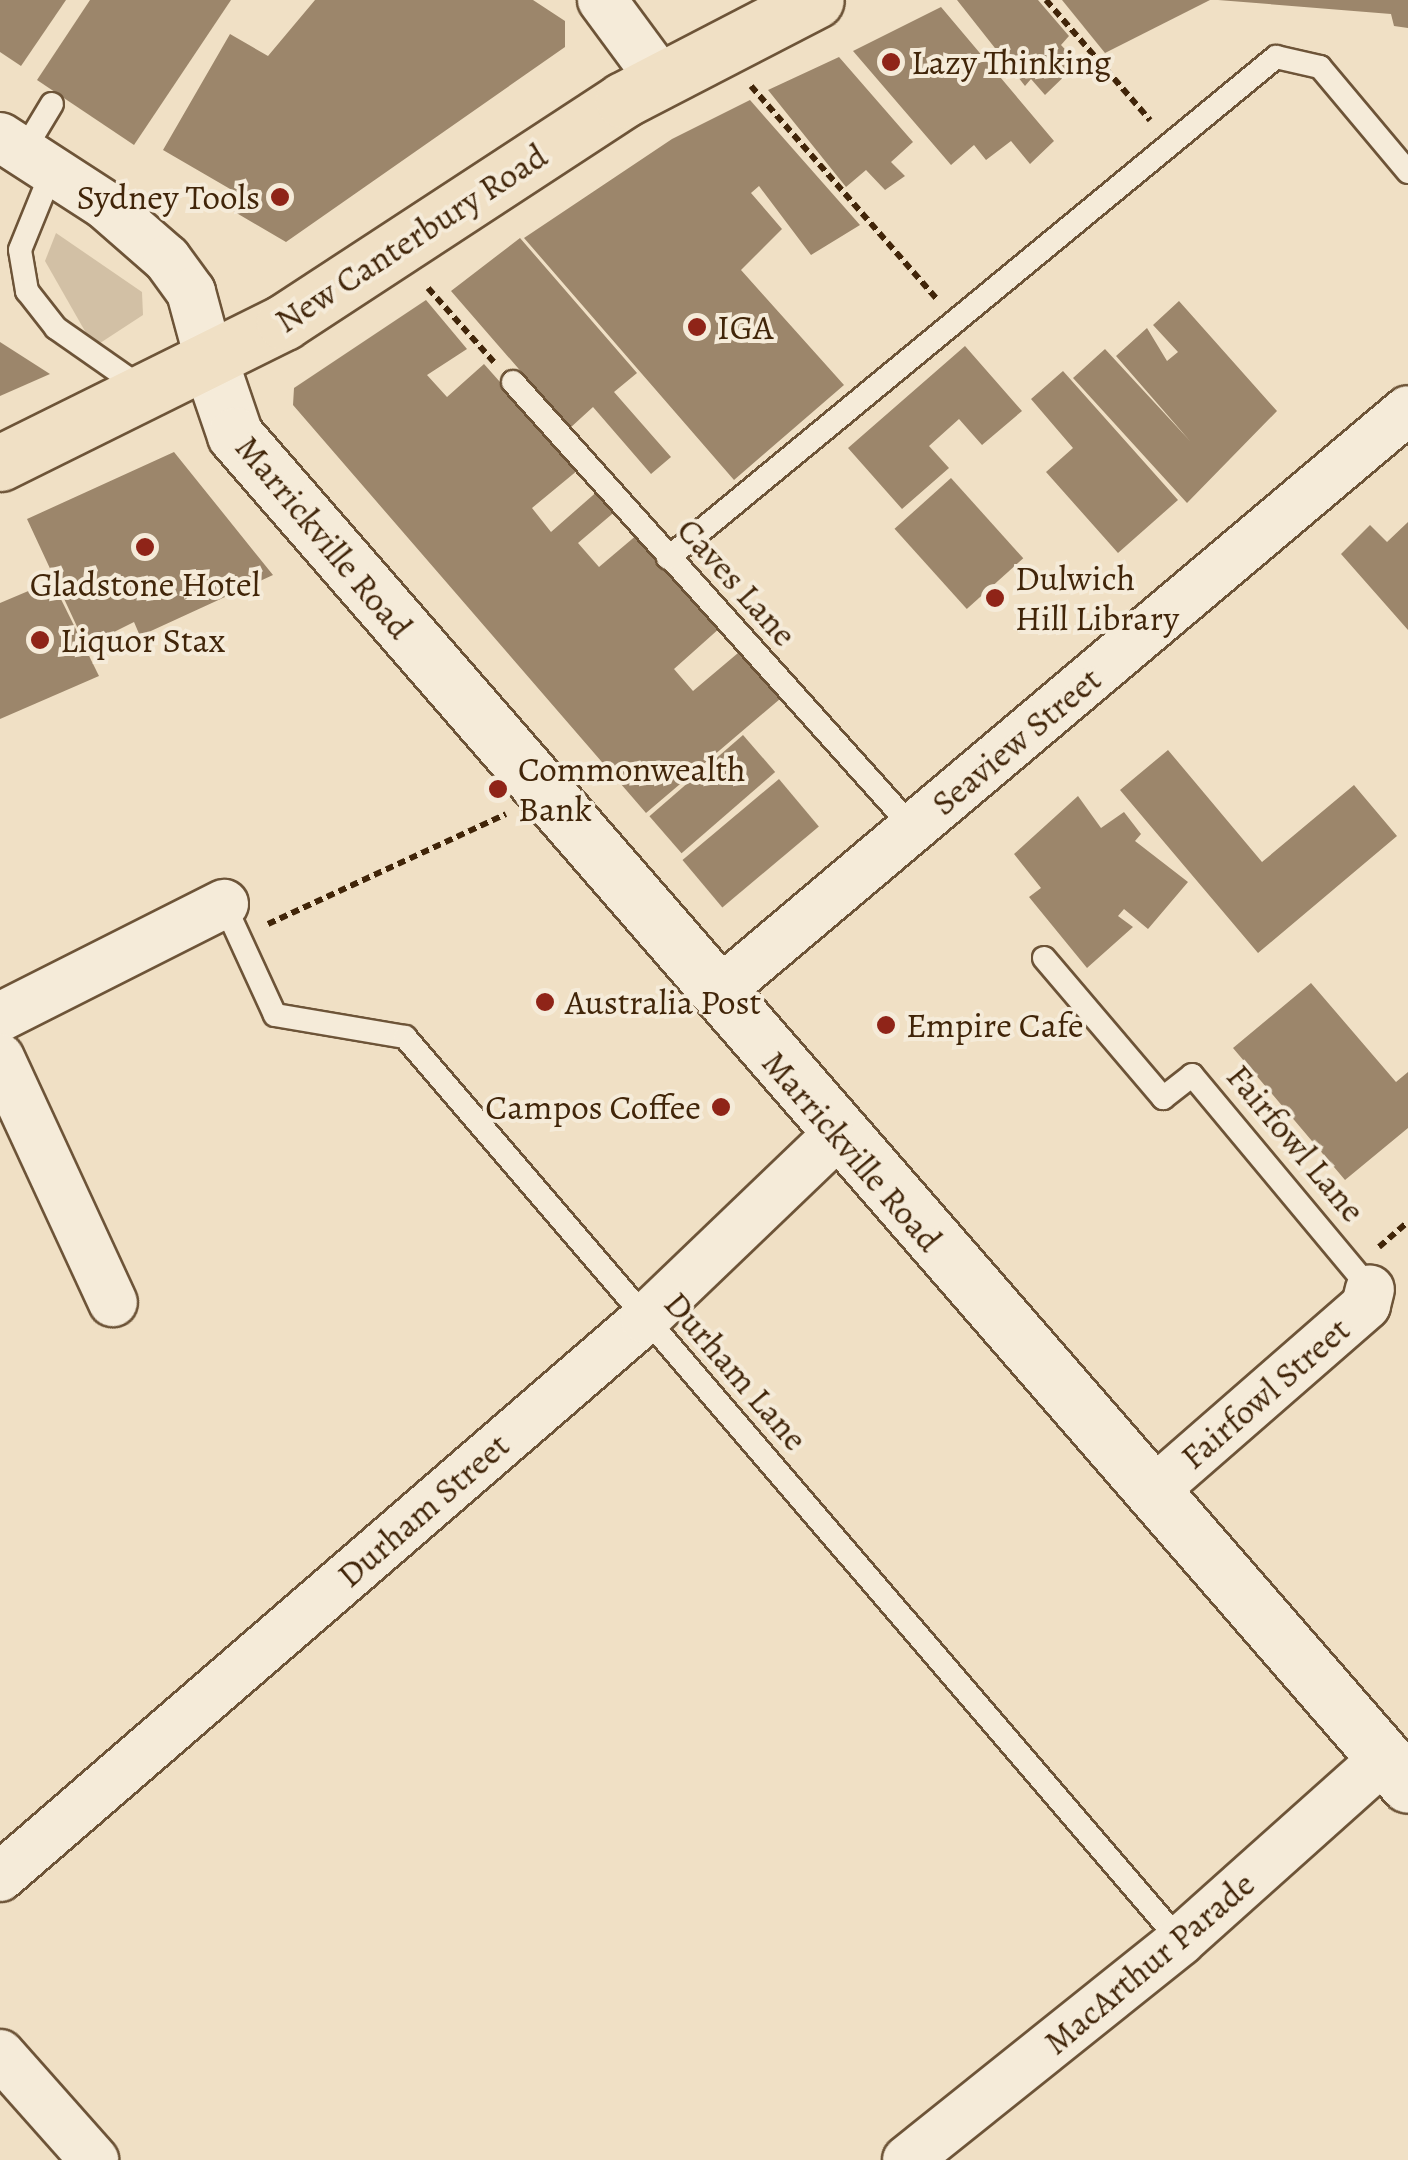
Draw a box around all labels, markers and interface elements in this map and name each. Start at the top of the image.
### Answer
place label: Lazy Thinking [911,41,1111,83]
marker: Lazy Thinking [880,51,902,73]
street label: New Canterbury Road [267,134,555,342]
place label: Sydney Tools [76,176,260,218]
marker: Sydney Tools [269,186,291,208]
place label: IGA [717,306,773,348]
marker: IGA [686,316,708,338]
street label: Marrickville Road [227,427,421,647]
street label: Caves Lane [668,509,806,655]
marker: Gladstone Hotel [134,536,156,558]
place label: Dulwich Hill Library [1015,557,1179,639]
place label: Gladstone Hotel [30,563,260,605]
marker: Dulwich Hill Library [984,587,1006,609]
place label: Liquor Stax [60,619,225,661]
marker: Liquor Stax [29,629,51,651]
street label: Seaview Street [923,658,1109,824]
place label: Commonwealth Bank [518,748,746,830]
marker: Commonwealth Bank [487,778,509,800]
place label: Australia Post [565,981,761,1023]
marker: Australia Post [534,991,556,1013]
place label: Empire Cafe [906,1004,1084,1046]
marker: Empire Cafe [875,1014,897,1036]
street label: Marrickville Road [753,1042,951,1260]
street label: Fairfowl Lane [1218,1056,1374,1230]
place label: Campos Coffee [485,1086,701,1128]
marker: Campos Coffee [710,1096,732,1118]
street label: Durham Lane [656,1283,816,1459]
street label: Fairfowl Street [1172,1308,1358,1478]
street label: Durham Street [328,1424,518,1596]
street label: MacArthur Parade [1035,1863,1263,2063]

